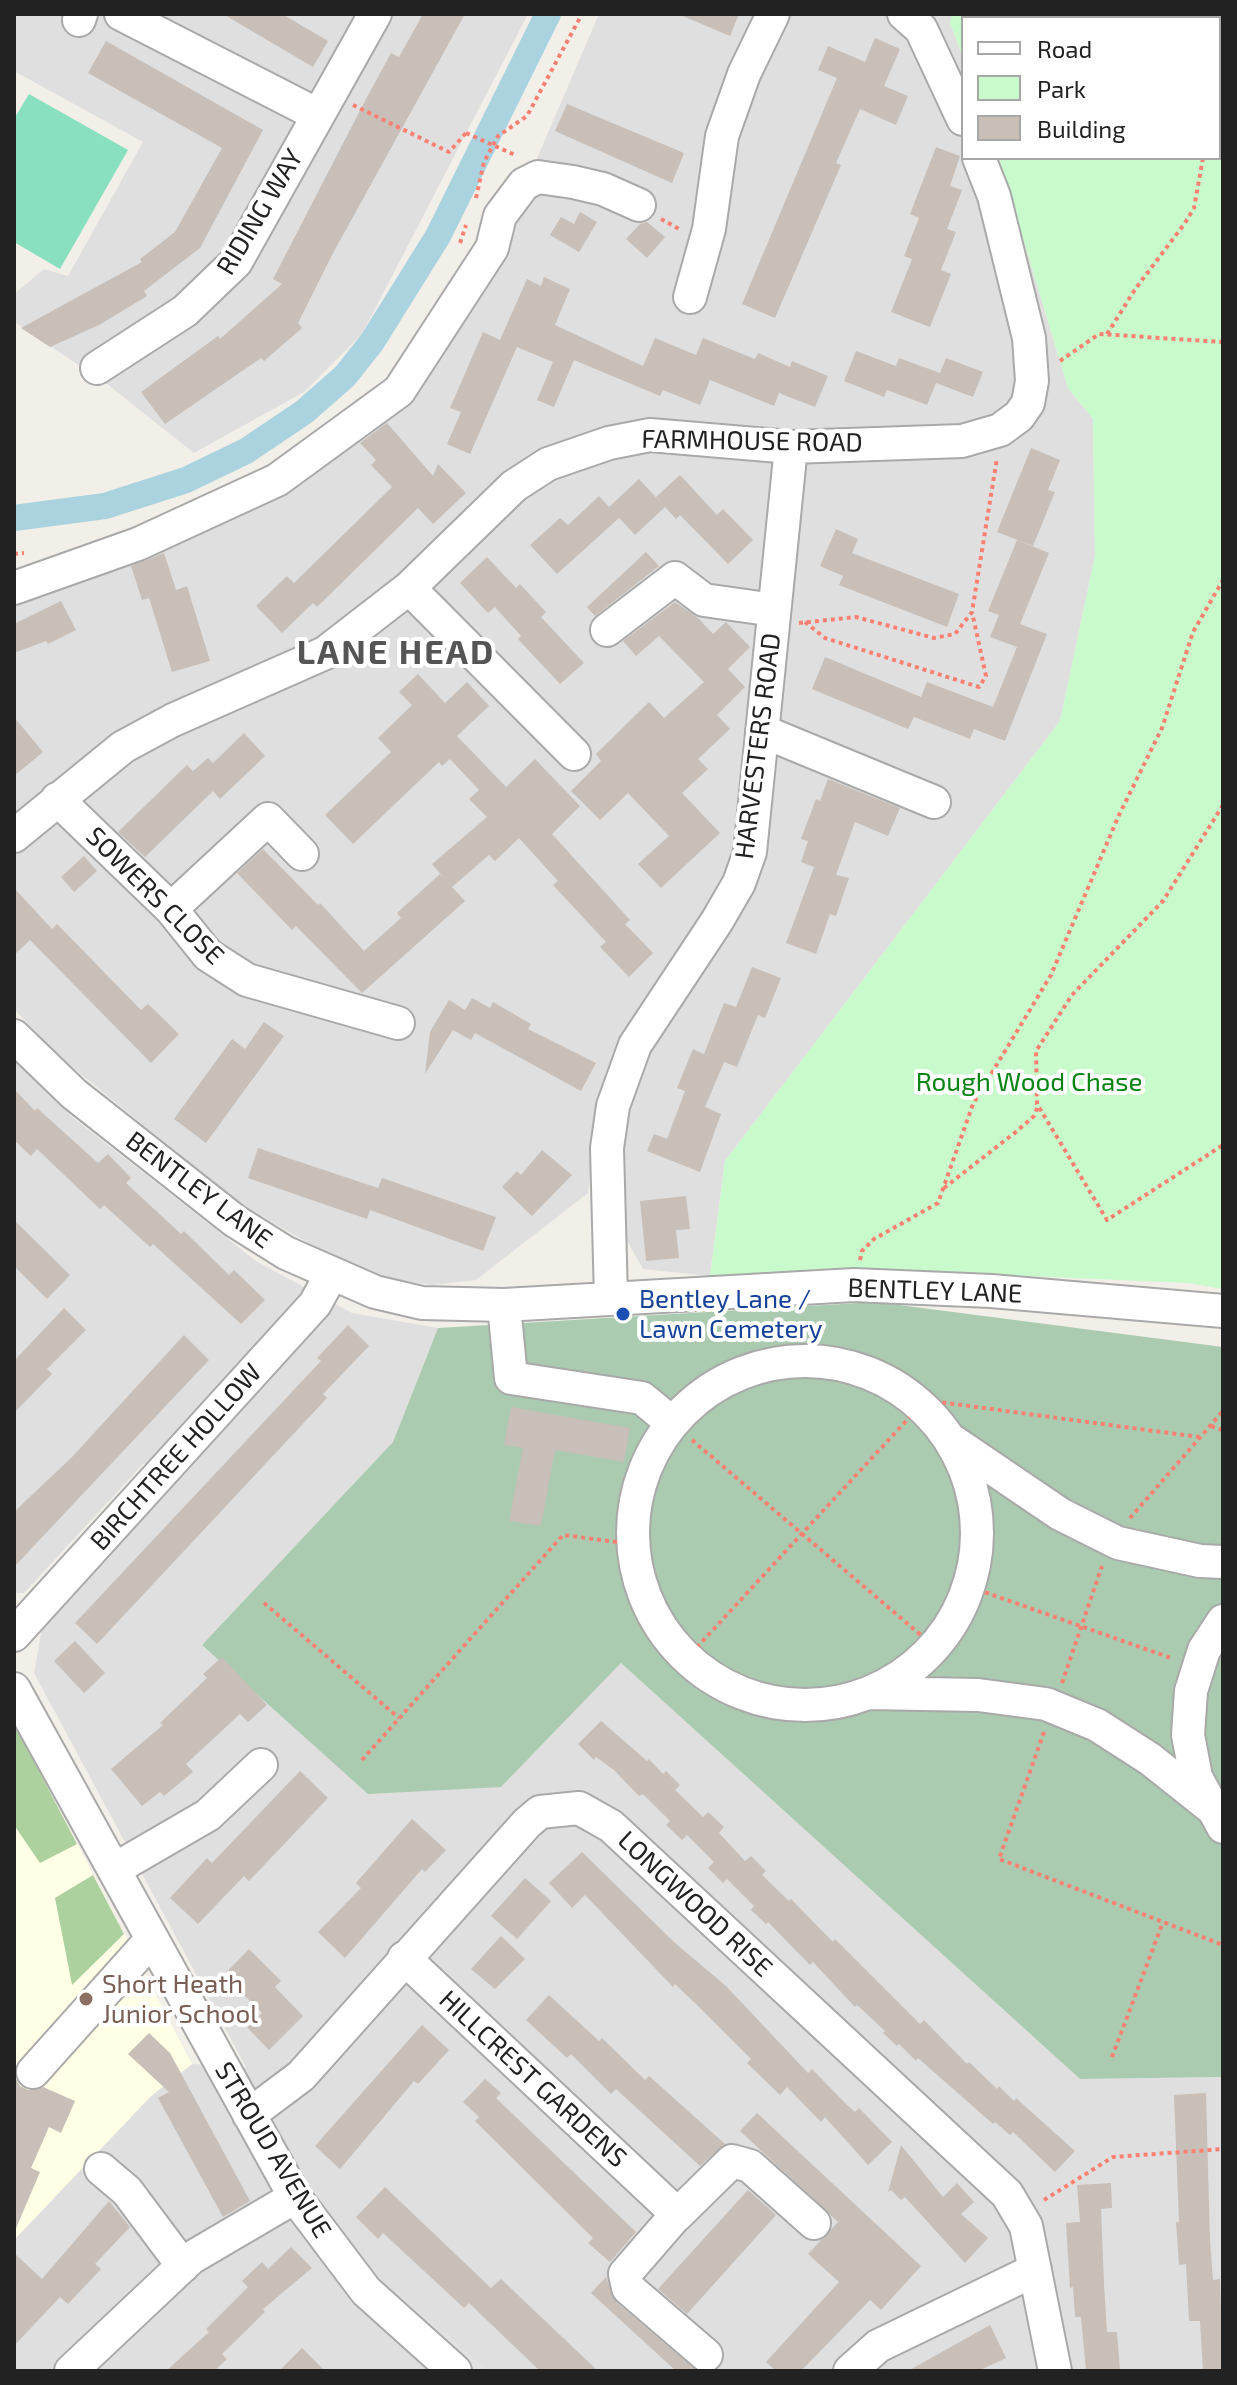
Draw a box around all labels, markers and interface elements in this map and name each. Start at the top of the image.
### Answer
legend [961,16,1221,160]
text: Road [1037,34,1092,63]
text: Park [1037,74,1086,103]
text: Building [1037,114,1126,143]
street label: RIDING WAY [210,144,310,280]
street label: FARMHOUSE ROAD [641,423,863,459]
street label: HARVESTERS ROAD [729,631,787,861]
district label: LANE HEAD [297,633,495,673]
street label: SOWERS CLOSE [80,821,230,971]
park label: Rough Wood Chase [916,1066,1142,1098]
street label: BENTLEY LANE [120,1125,278,1255]
street label: BENTLEY LANE [847,1272,1023,1310]
place label: Bentley Lane / Lawn Cemetery [639,1283,823,1344]
marker: Bentley Lane / Lawn Cemetery [614,1305,632,1323]
street label: BIRCHTREE HOLLOW [84,1357,268,1557]
street label: LONGWOOD RISE [611,1825,779,1983]
place label: Short Heath Junior School [102,1968,258,2030]
street label: HILLCREST GARDENS [433,1984,633,2174]
marker: Short Heath Junior School [77,1990,95,2008]
street label: STROUD AVENUE [208,2057,338,2243]

